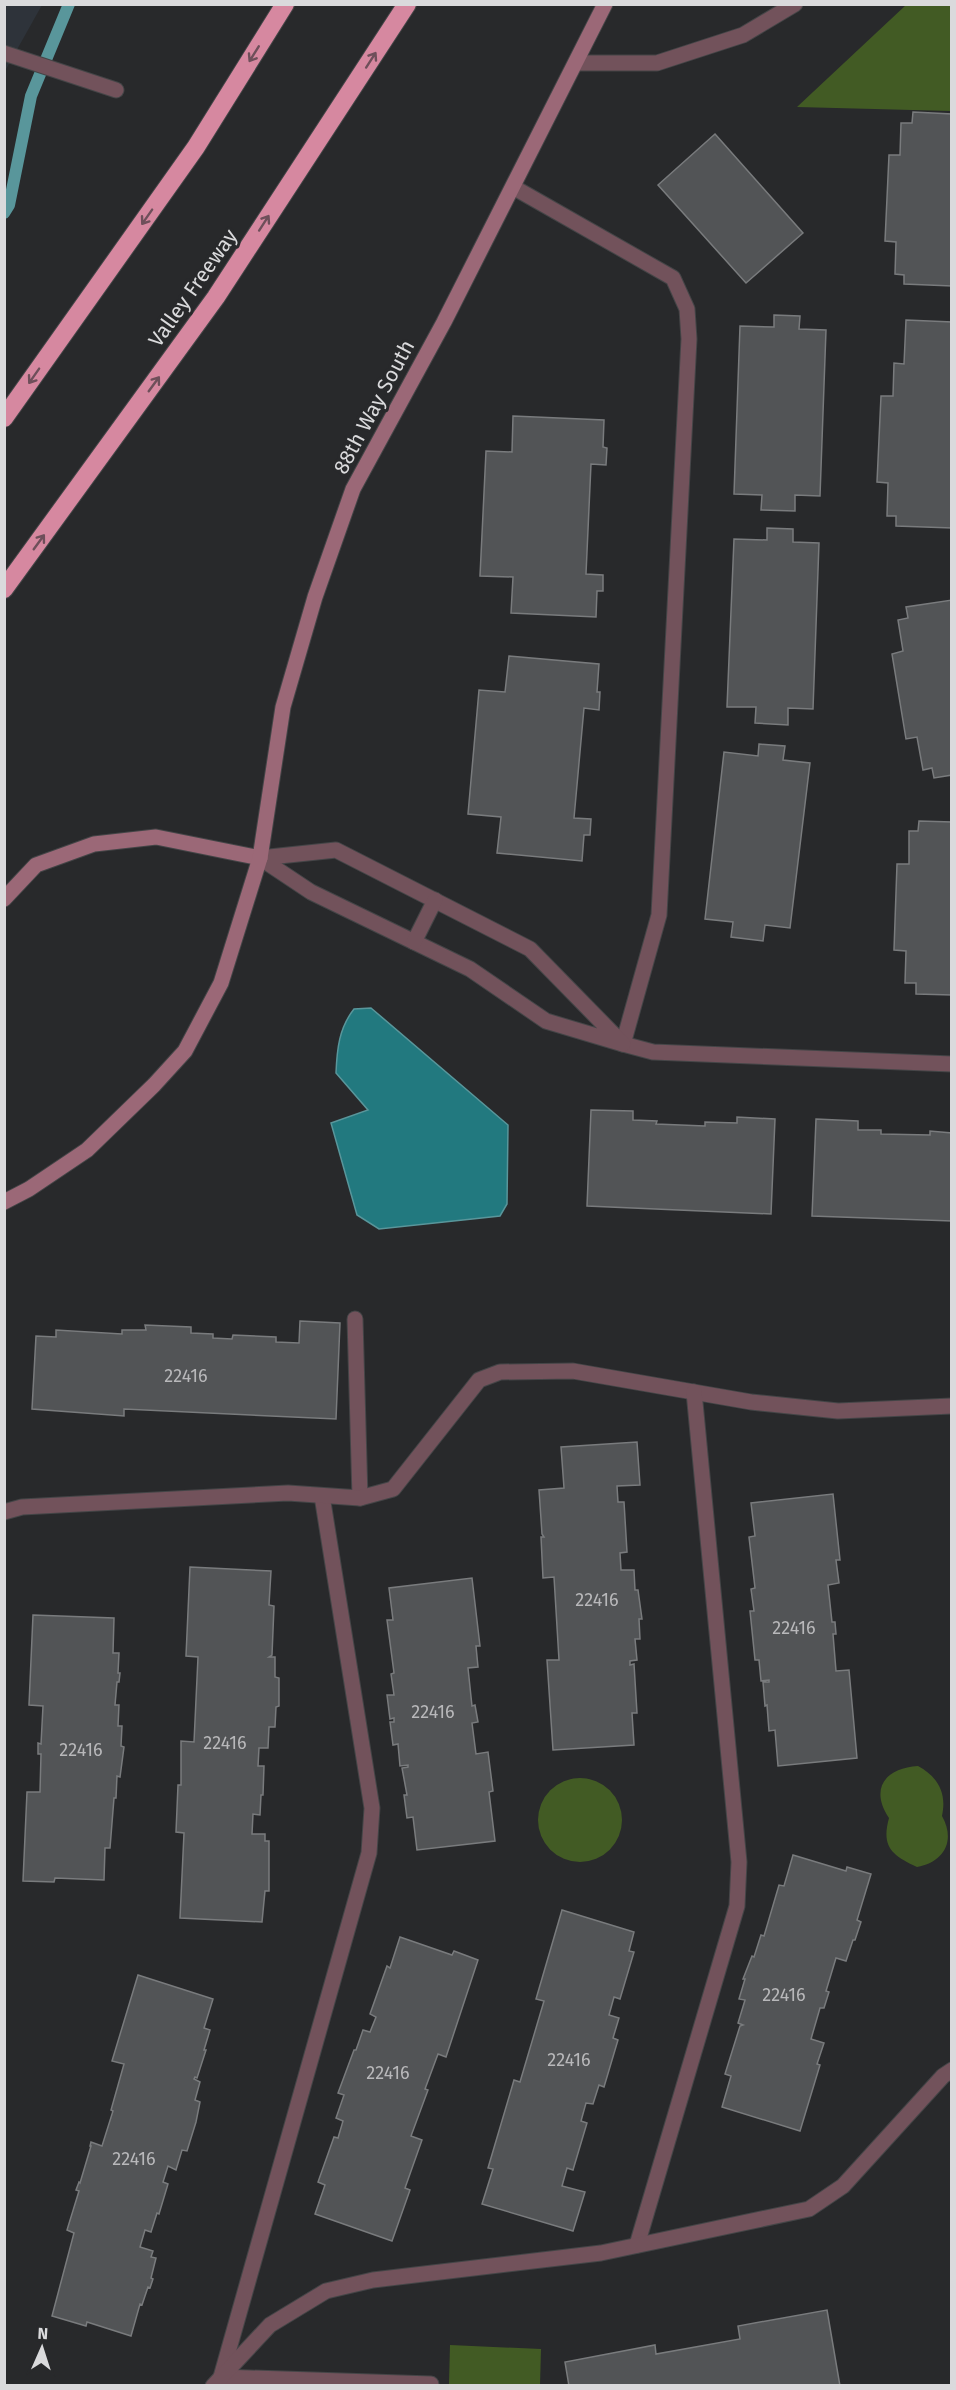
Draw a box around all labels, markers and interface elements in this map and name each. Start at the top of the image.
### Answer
one-way arrow [247,45,259,62]
one-way arrow [365,52,377,69]
one-way arrow [141,208,153,224]
one-way arrow [259,215,271,232]
street label: Valley Freeway [143,224,244,352]
street label: 88th Way South [328,335,420,479]
one-way arrow [28,368,40,384]
one-way arrow [147,376,160,392]
one-way arrow [33,534,45,550]
house number: 22416 [164,1365,208,1387]
house number: 22416 [575,1589,619,1611]
house number: 22416 [772,1617,816,1639]
house number: 22416 [411,1701,455,1723]
house number: 22416 [203,1732,247,1754]
house number: 22416 [59,1739,103,1761]
house number: 22416 [762,1984,806,2006]
house number: 22416 [547,2049,591,2071]
house number: 22416 [366,2062,410,2084]
house number: 22416 [112,2148,156,2170]
north arrow [12,2318,72,2378]
text: N [37,2324,49,2343]

